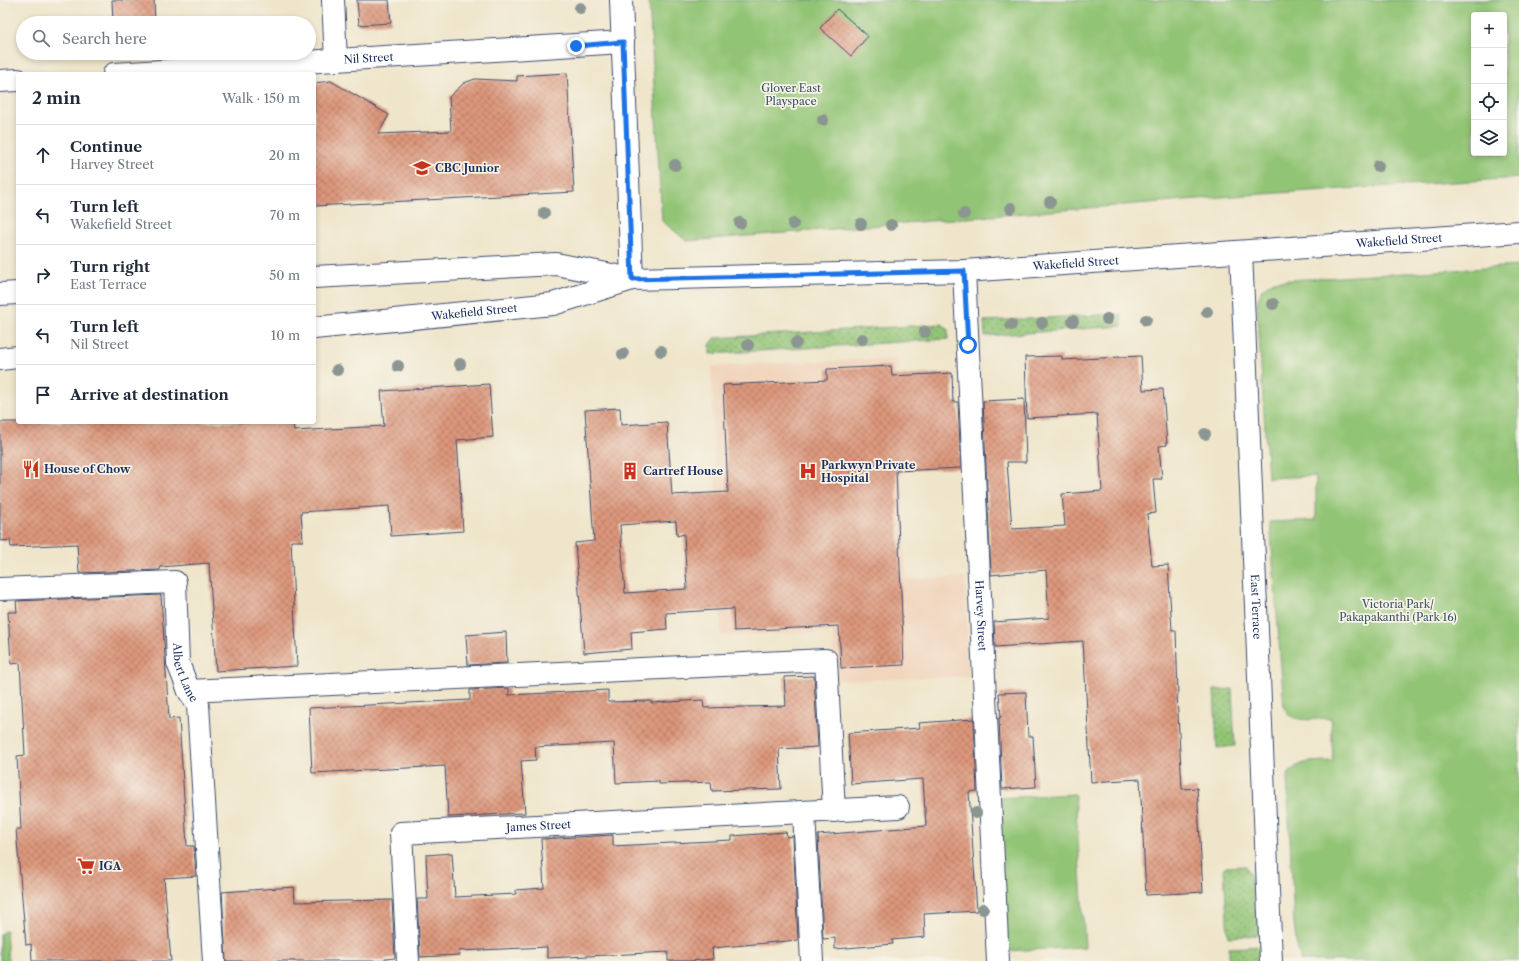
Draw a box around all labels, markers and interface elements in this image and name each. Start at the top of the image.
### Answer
map controls [1471,12,1507,156]
button: + [1471,12,1507,48]
search box [16,16,316,60]
icon: search [30,27,52,49]
text: Search here [62,29,147,48]
route end [567,37,585,55]
button: − [1471,48,1507,84]
street label: Nil Street [343,49,394,67]
park label: Glover East Playspace [761,81,821,108]
button: locate [1471,84,1507,120]
text: 2 min [32,88,81,108]
text: Walk · 150 m [222,90,300,106]
button: layers [1471,120,1507,156]
text: Continue [70,137,142,156]
icon: ahead [32,144,54,166]
text: 20 m [269,147,300,163]
text: Harvey Street [70,156,154,172]
school or university icon: CBC Junior [412,158,432,178]
place label: CBC Junior [435,161,500,175]
text: Turn left [70,197,139,216]
icon: left [32,204,54,226]
text: 70 m [270,207,300,223]
text: Wakefield Street [70,216,172,232]
street label: Wakefield Street [1355,230,1443,251]
street label: Wakefield Street [1031,253,1119,273]
text: Turn right [70,257,150,276]
icon: right [32,264,54,286]
text: 50 m [269,267,300,283]
text: East Terrace [70,276,147,292]
street label: Wakefield Street [430,301,518,323]
text: Turn left [70,317,139,336]
icon: left [32,324,54,346]
text: 10 m [271,327,300,343]
text: Nil Street [70,336,129,352]
route start [959,336,977,354]
icon: arrive [32,384,54,406]
text: Arrive at destination [70,385,229,404]
place label: Parkwyn Private Hospital [821,458,916,485]
restaurant icon: House of Chow [21,459,41,479]
building icon: Cartref House [620,461,640,481]
hospital icon: Parkwyn Private Hospital [798,461,818,481]
place label: House of Chow [44,462,131,476]
place label: Cartref House [643,464,723,478]
street label: East Terrace [1248,574,1264,639]
street label: Harvey Street [972,580,990,652]
park label: Victoria Park/ Pakapakanthi (Park 16) [1339,597,1457,624]
street label: Albert Lane [170,642,201,705]
street label: James Street [504,817,572,835]
supermarket icon: IGA [76,856,96,876]
place label: IGA [99,859,122,873]

